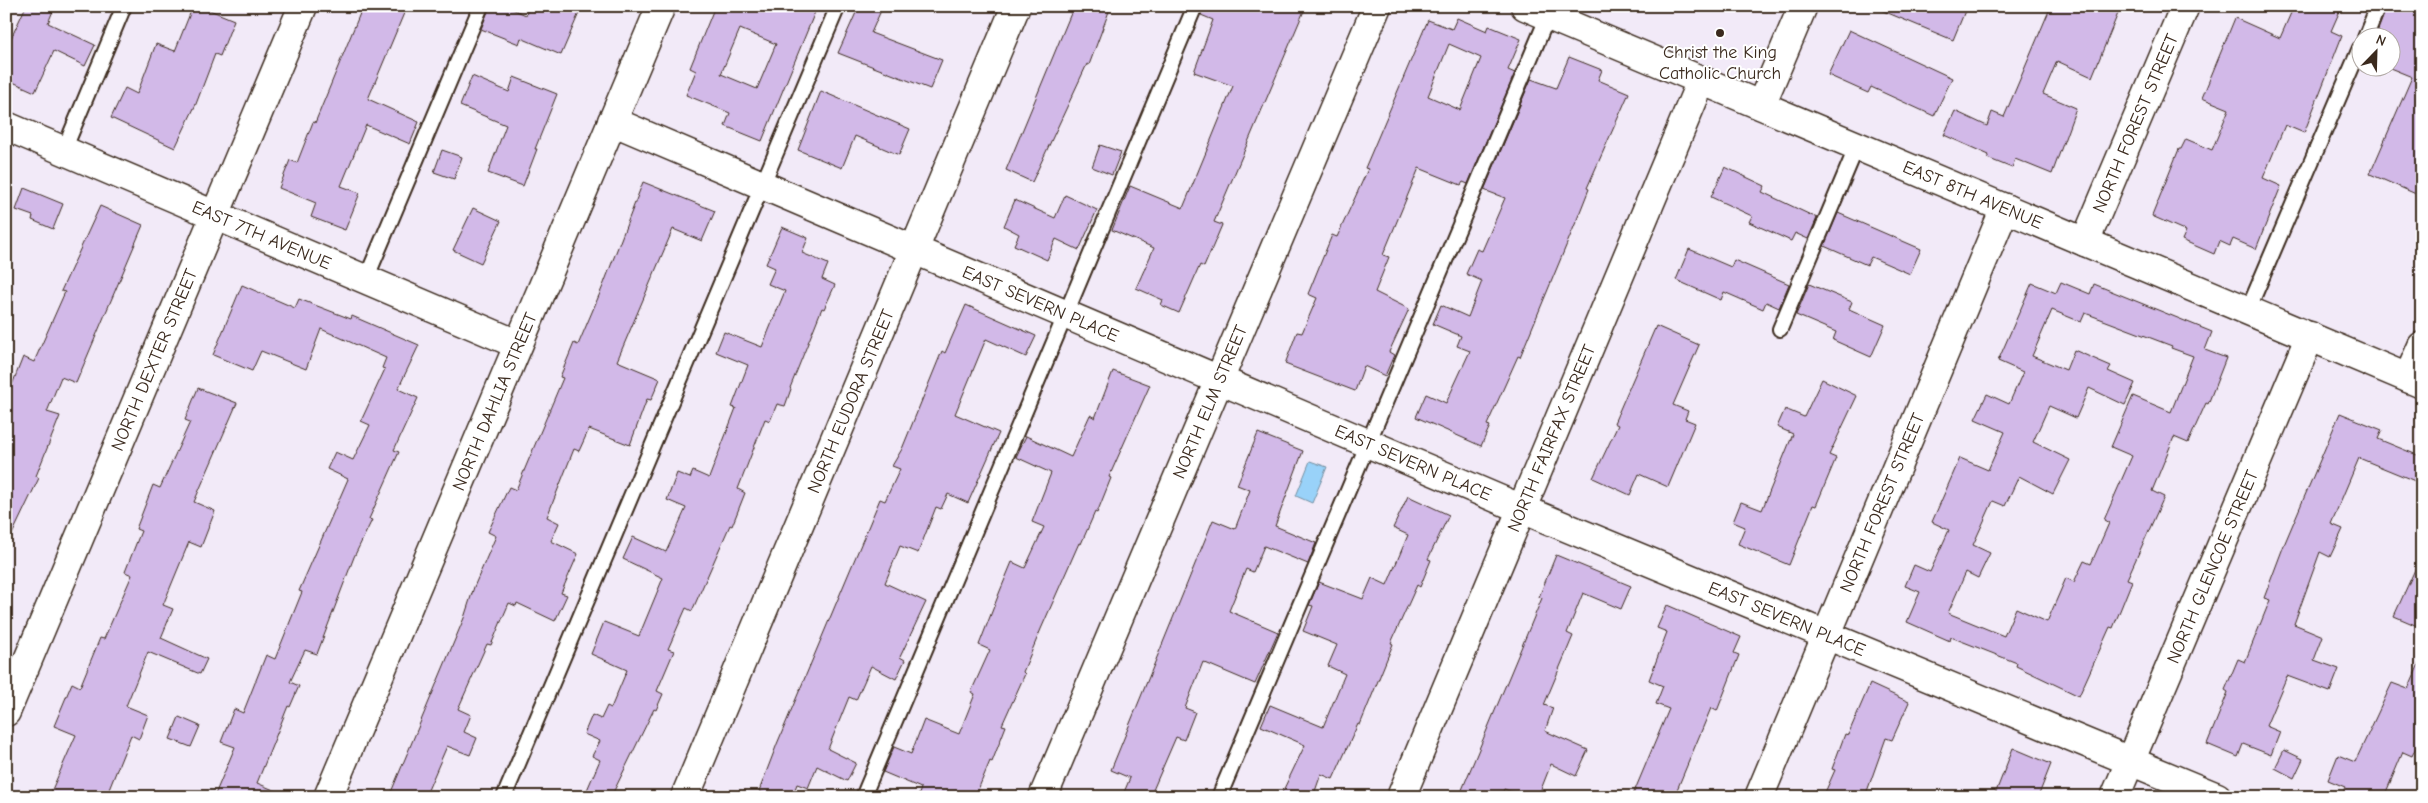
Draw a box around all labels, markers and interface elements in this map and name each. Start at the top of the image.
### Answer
marker: Christ the King Catholic Church [1714,27,1726,39]
north arrow [2350,28,2400,78]
street label: NORTH FOREST STREET [2088,30,2183,216]
text: N [2373,31,2388,50]
place label: Christ the King Catholic Church [1659,42,1781,84]
street label: EAST 8TH AVENUE [1900,156,2046,234]
street label: EAST 7TH AVENUE [189,196,334,274]
street label: EAST SEVERN PLACE [959,261,1122,346]
street label: NORTH DEXTER STREET [107,265,202,454]
street label: NORTH EUDORA STREET [803,306,899,496]
street label: NORTH DAHLIA STREET [448,309,541,494]
street label: NORTH ELM STREET [1168,321,1252,482]
street label: NORTH FAIRFAX STREET [1503,341,1600,535]
street label: NORTH FOREST STREET [1835,409,1929,595]
street label: EAST SEVERN PLACE [1332,420,1495,505]
street label: NORTH GLENCOE STREET [2162,466,2263,667]
street label: EAST SEVERN PLACE [1705,577,1869,661]

